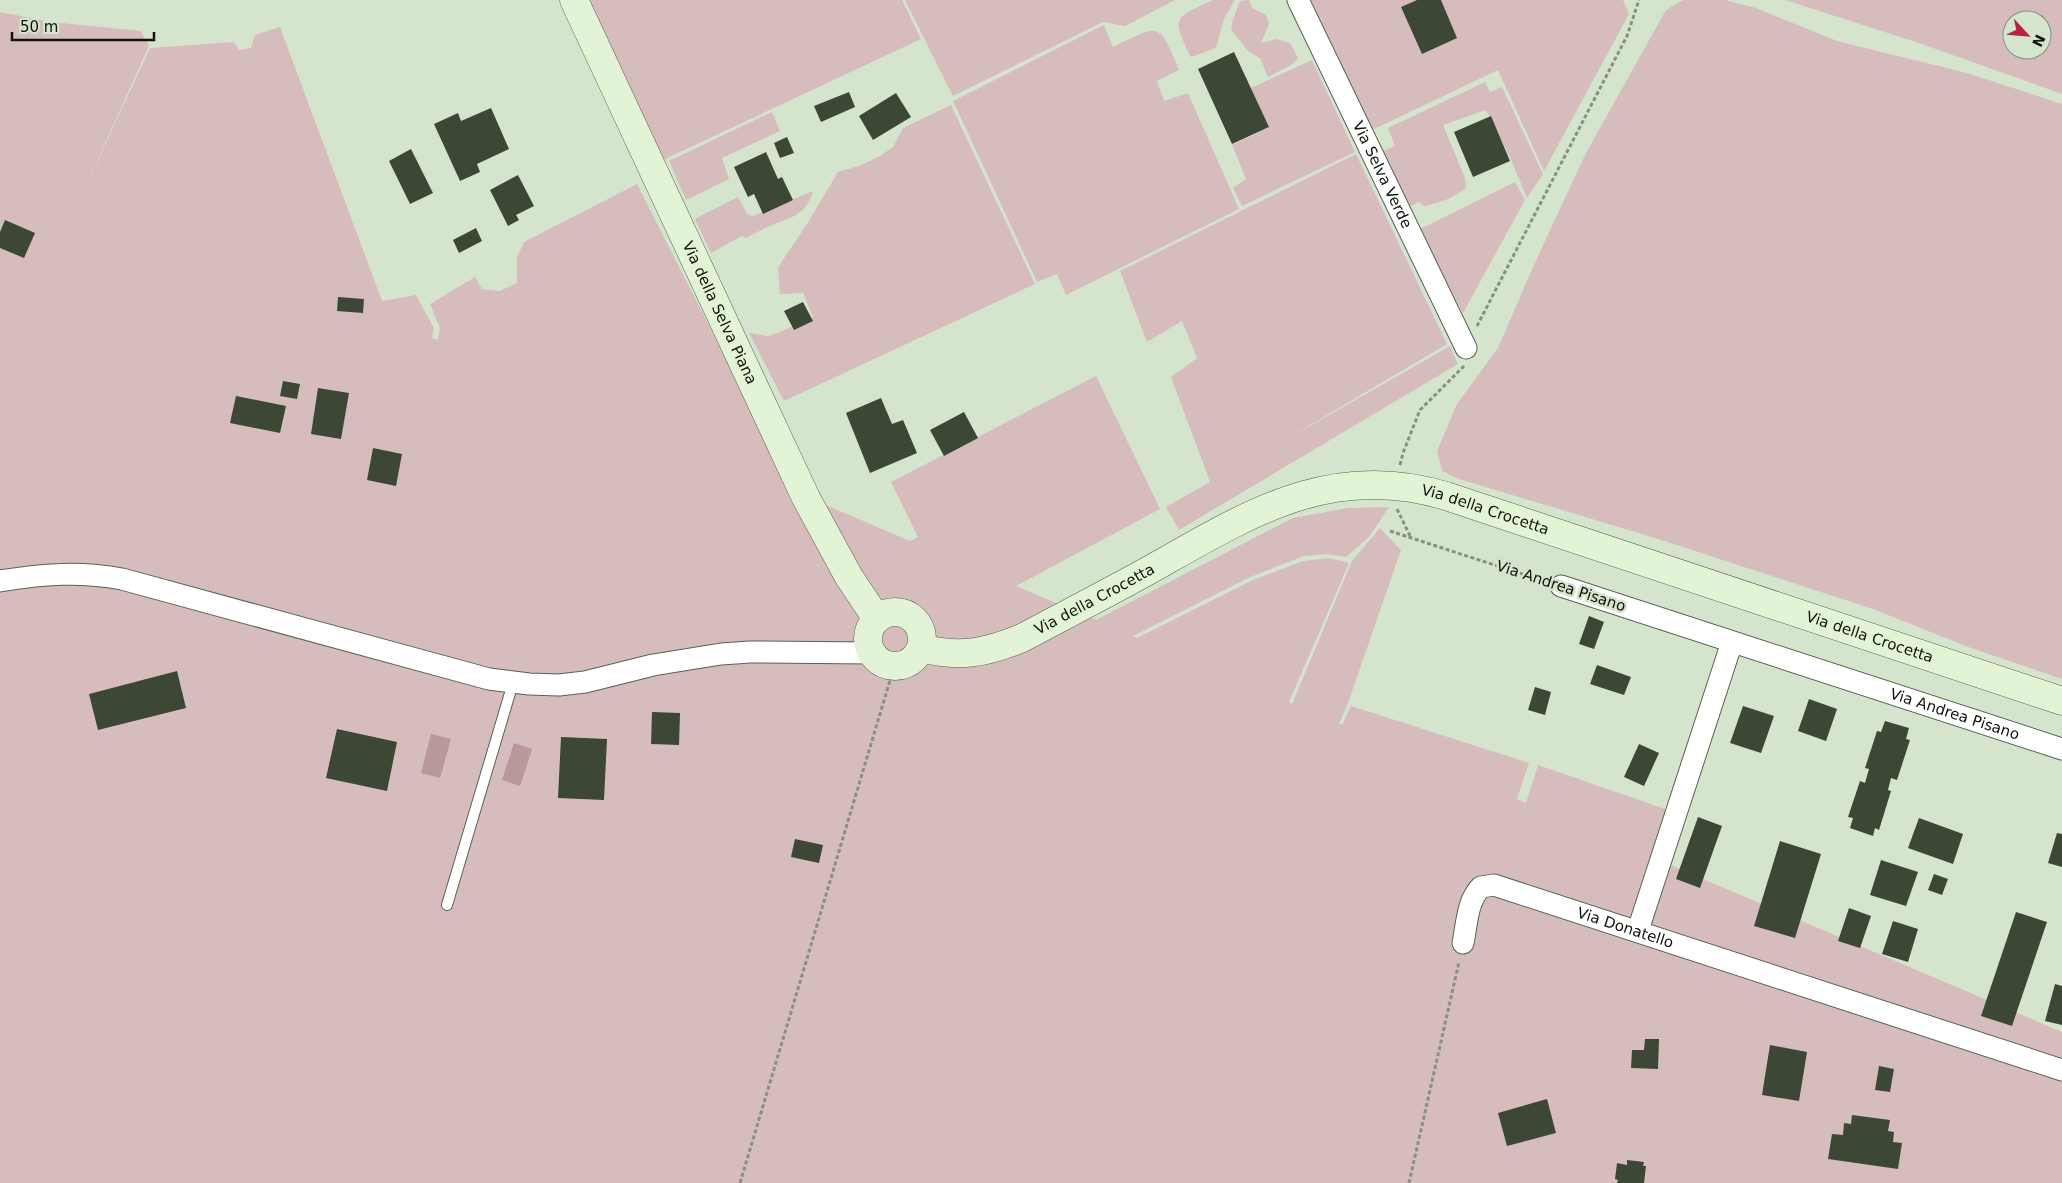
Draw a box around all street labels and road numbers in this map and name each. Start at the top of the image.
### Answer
street label: Via Selva Verde [1349,118,1416,231]
street label: Via della Selva Piana [679,238,761,387]
street label: Via della Crocetta [1420,481,1551,539]
street label: Via Andrea Pisano [1494,557,1628,615]
street label: Via della Crocetta [1032,560,1158,639]
street label: Via della Crocetta [1804,607,1936,667]
street label: Via Andrea Pisano [1888,685,2022,744]
street label: Via Donatello [1575,904,1676,952]

